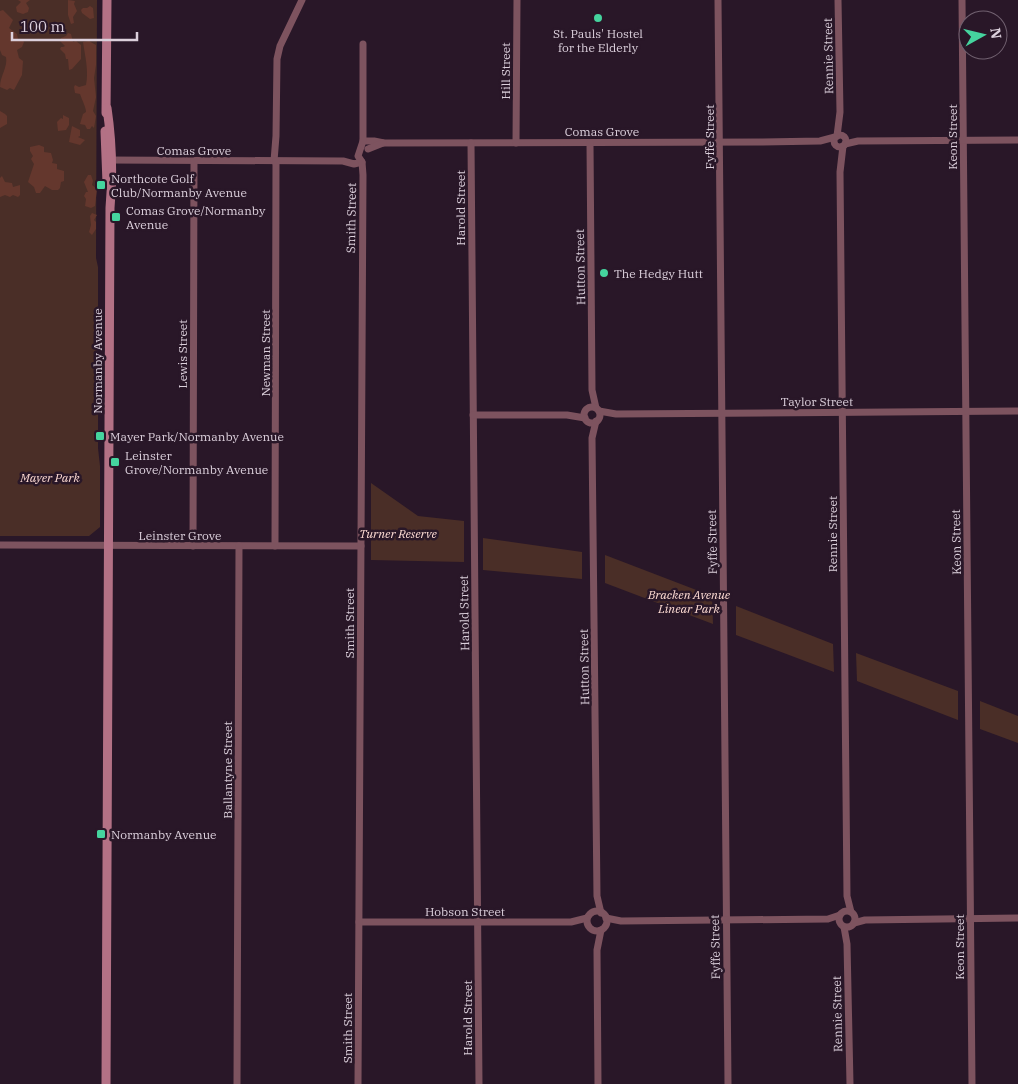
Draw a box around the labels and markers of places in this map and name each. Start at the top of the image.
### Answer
marker: St. Pauls' Hostel for the Elderly [592,12,604,24]
place label: St. Pauls' Hostel for the Elderly [553,26,643,55]
place label: Northcote Golf Club/Normanby Avenue [111,171,247,200]
marker: Northcote Golf Club/Normanby Avenue [95,179,107,191]
place label: Comas Grove/Normanby Avenue [126,203,266,232]
marker: Comas Grove/Normanby Avenue [110,211,122,223]
place label: The Hedgy Hutt [614,266,703,281]
marker: The Hedgy Hutt [598,267,610,279]
place label: Mayer Park/Normanby Avenue [110,429,284,444]
marker: Mayer Park/Normanby Avenue [94,430,106,442]
place label: Leinster Grove/Normanby Avenue [125,448,268,477]
marker: Leinster Grove/Normanby Avenue [109,456,121,468]
place label: Normanby Avenue [111,827,217,842]
marker: Normanby Avenue [95,828,107,840]

